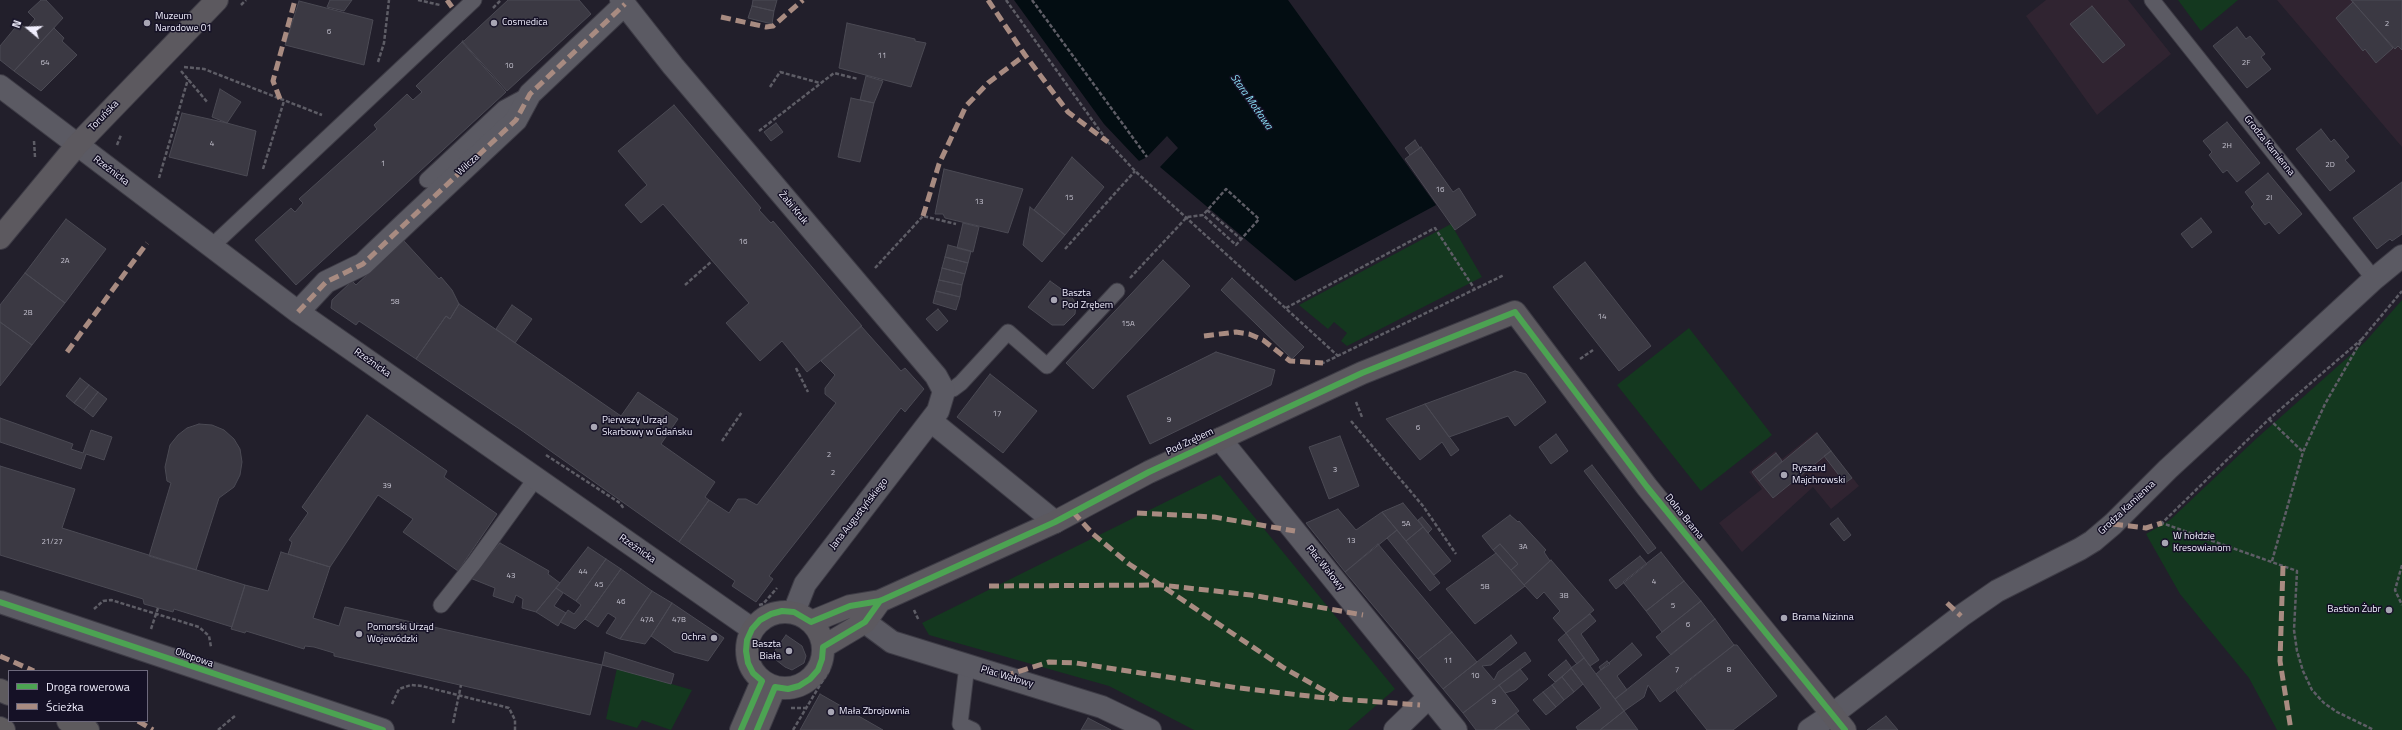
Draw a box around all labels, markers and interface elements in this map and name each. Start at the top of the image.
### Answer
north arrow [8,8,48,48]
place label: Muzeum Narodowe 01 [155,11,212,34]
place label: Cosmedica [502,17,548,29]
text: N [8,18,25,30]
marker: Muzeum Narodowe 01 [142,18,152,28]
marker: Cosmedica [489,18,499,28]
house number: 2 [2385,19,2389,29]
house number: 6 [327,27,331,37]
house number: 11 [878,51,886,61]
house number: 64 [41,58,49,68]
house number: 2F [2242,58,2250,68]
house number: 10 [505,61,513,71]
water label: Stara Motława [1227,72,1275,132]
street label: Toruńska [86,98,122,134]
street label: Grodza Kamienna [2241,114,2297,178]
house number: 4 [210,139,214,149]
house number: 2H [2222,141,2232,151]
street label: Wilcza [454,151,482,179]
street label: Rzeźnicka [91,154,131,188]
house number: 1 [381,159,385,169]
house number: 2D [2325,160,2335,170]
house number: 16 [1436,185,1444,195]
street label: Żabi Kruk [776,189,810,227]
house number: 15 [1065,193,1073,203]
house number: 2I [2266,193,2272,203]
house number: 13 [975,197,983,207]
house number: 16 [739,237,747,247]
house number: 2A [60,256,70,266]
place label: Baszta Pod Zrębem [1062,288,1113,312]
marker: Baszta Pod Zrębem [1049,295,1059,305]
house number: 58 [391,297,399,307]
house number: 2B [23,308,33,318]
house number: 14 [1598,312,1606,322]
house number: 15A [1121,319,1135,329]
street label: Rzeźnicka [351,346,393,380]
house number: 17 [993,409,1001,419]
place label: Pierwszy Urząd Skarbowy w Gdańsku [602,415,692,438]
house number: 9 [1167,415,1171,425]
marker: Pierwszy Urząd Skarbowy w Gdańsku [589,422,599,432]
house number: 6 [1416,423,1420,433]
street label: Pod Zrębem [1164,426,1216,458]
house number: 2 [827,450,831,460]
place label: Ryszard Majchrowski [1792,463,1845,486]
house number: 3 [1333,465,1337,475]
house number: 2 [831,468,835,478]
marker: Ryszard Majchrowski [1779,470,1789,480]
street label: Jana Augustyńskiego [827,476,891,552]
street label: Grodza Kamienna [2096,478,2158,538]
house number: 39 [383,481,391,491]
street label: Dolna Brama [1662,492,1706,542]
house number: 5A [1401,519,1411,529]
place label: W hołdzie Kresowianom [2173,531,2231,554]
street label: Rzeźnicka [616,532,658,566]
house number: 13 [1347,536,1355,546]
house number: 21/27 [41,537,63,547]
marker: W hołdzie Kresowianom [2160,538,2170,548]
house number: 3A [1518,542,1528,552]
street label: Plac Wałowy [1303,543,1347,593]
house number: 44 [579,567,587,577]
house number: 43 [507,571,515,581]
house number: 4 [1652,577,1656,587]
house number: 45 [595,580,603,590]
house number: 5B [1480,582,1490,592]
house number: 3B [1559,591,1569,601]
house number: 46 [617,597,625,607]
house number: 5 [1671,601,1675,611]
place label: Bastion Żubr [2327,604,2381,616]
marker: Bastion Żubr [2384,605,2394,615]
place label: Brama Nizinna [1792,612,1854,624]
marker: Brama Nizinna [1779,613,1789,623]
house number: 47A [640,615,654,625]
house number: 47B [672,615,686,625]
house number: 6 [1686,620,1690,630]
place label: Pomorski Urząd Wojewódzki [367,622,434,646]
marker: Pomorski Urząd Wojewódzki [354,629,364,639]
place label: Ochra [681,632,706,644]
marker: Ochra [709,633,719,643]
place label: Baszta Biała [752,639,781,662]
street label: Okopowa [173,646,215,670]
marker: Baszta Biała [784,646,794,656]
house number: 11 [1444,656,1452,666]
street label: Plac Wałowy [979,663,1035,691]
house number: 7 [1675,665,1679,675]
house number: 8 [1727,665,1731,675]
legend [8,670,148,722]
house number: 10 [1471,671,1479,681]
text: Droga rowerowa [46,677,130,696]
text: Ścieżka [46,697,84,716]
house number: 9 [1492,697,1496,707]
place label: Mała Zbrojownia [839,706,910,718]
marker: Mała Zbrojownia [826,707,836,717]

